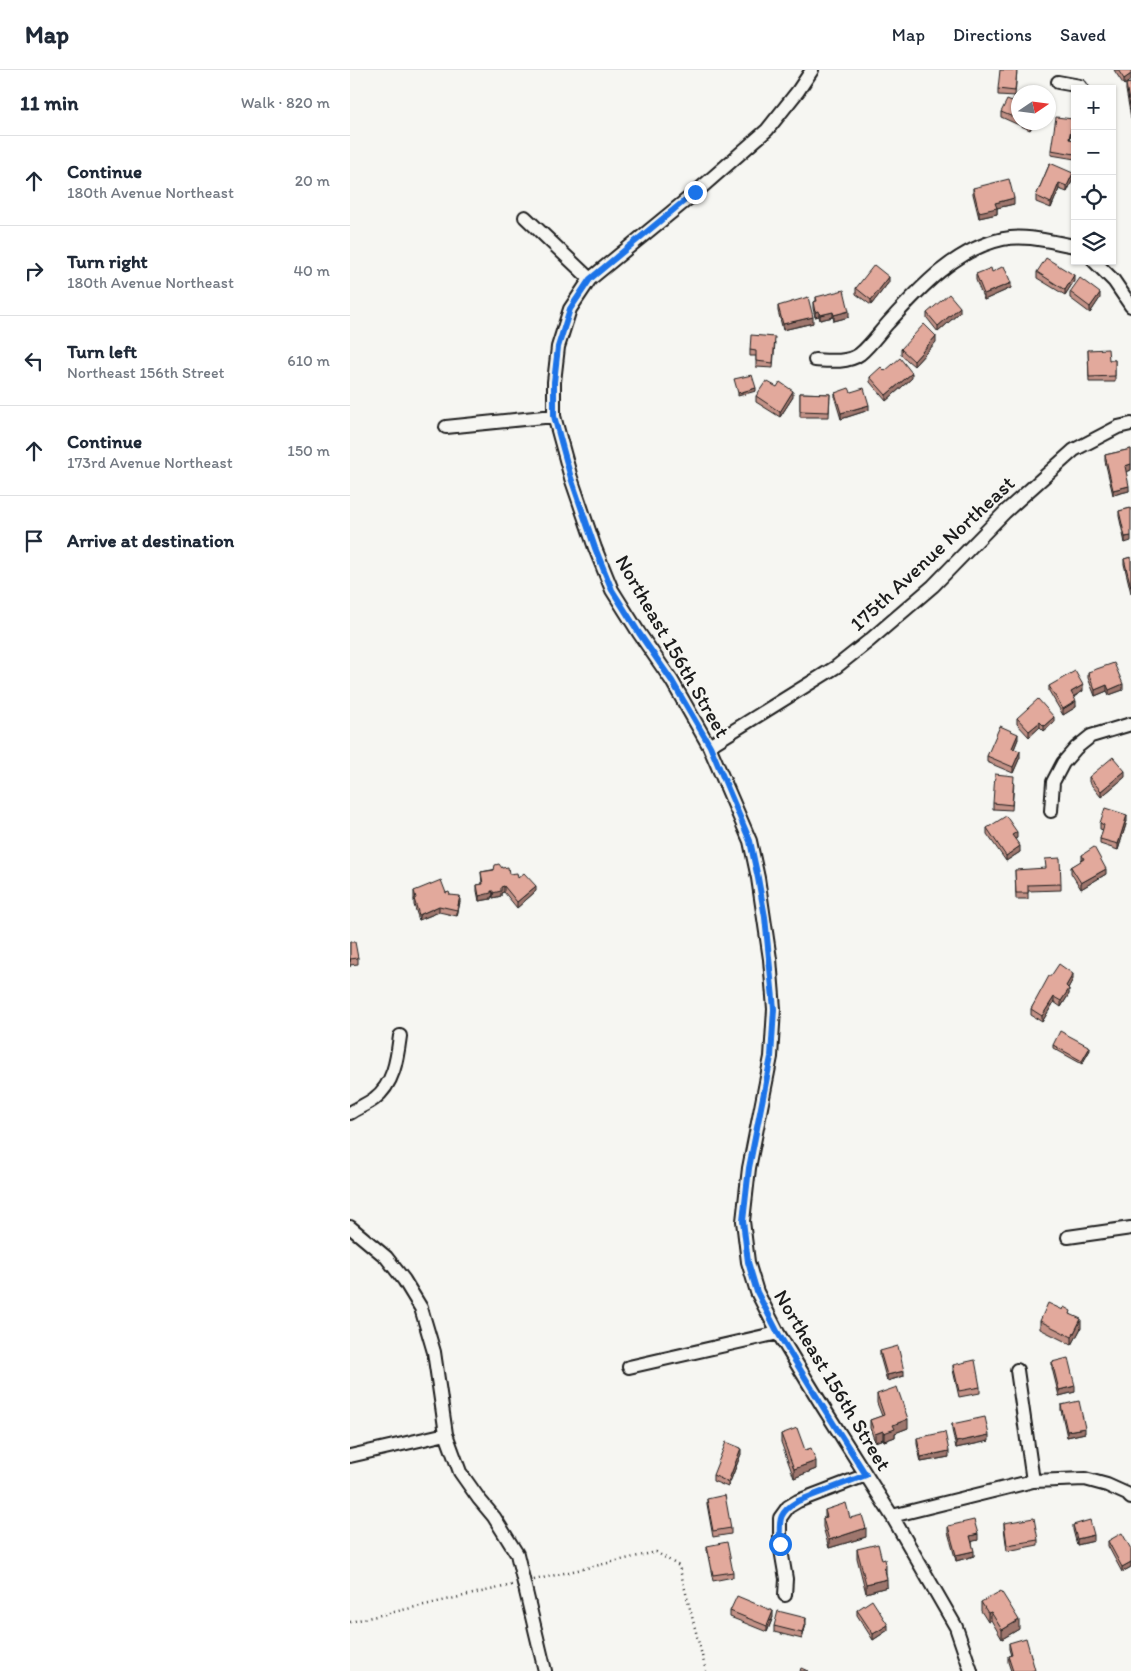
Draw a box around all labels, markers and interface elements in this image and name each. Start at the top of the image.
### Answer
text: Map [25,20,69,49]
text: Map [892,24,925,46]
text: Directions [953,24,1032,46]
text: Saved [1060,24,1106,46]
north arrow [1011,85,1056,130]
map controls [1071,85,1116,265]
button: + [1071,85,1116,130]
text: 11 min [20,90,78,115]
text: Walk · 820 m [241,93,330,112]
button: − [1071,130,1116,175]
text: Continue [67,160,142,183]
icon: ahead [20,167,48,195]
text: 20 m [295,171,330,190]
button: locate [1071,175,1116,220]
route end [684,181,707,204]
text: 180th Avenue Northeast [67,183,234,202]
button: layers [1071,220,1116,265]
text: Turn right [67,250,148,273]
icon: right [20,257,48,285]
text: 40 m [293,261,330,280]
text: 180th Avenue Northeast [67,273,234,292]
text: Turn left [67,340,137,363]
icon: left [20,347,48,375]
text: 610 m [287,351,330,370]
text: Northeast 156th Street [67,363,225,382]
text: Continue [67,430,142,453]
icon: ahead [20,437,48,465]
text: 150 m [287,441,330,460]
text: 173rd Avenue Northeast [67,453,233,472]
street label: 175th Avenue Northeast [844,470,1020,636]
icon: arrive [20,527,48,555]
text: Arrive at destination [67,529,234,552]
street label: Northeast 156th Street [610,550,736,742]
street label: Northeast 156th Street [769,1285,897,1475]
route start [769,1533,792,1556]

